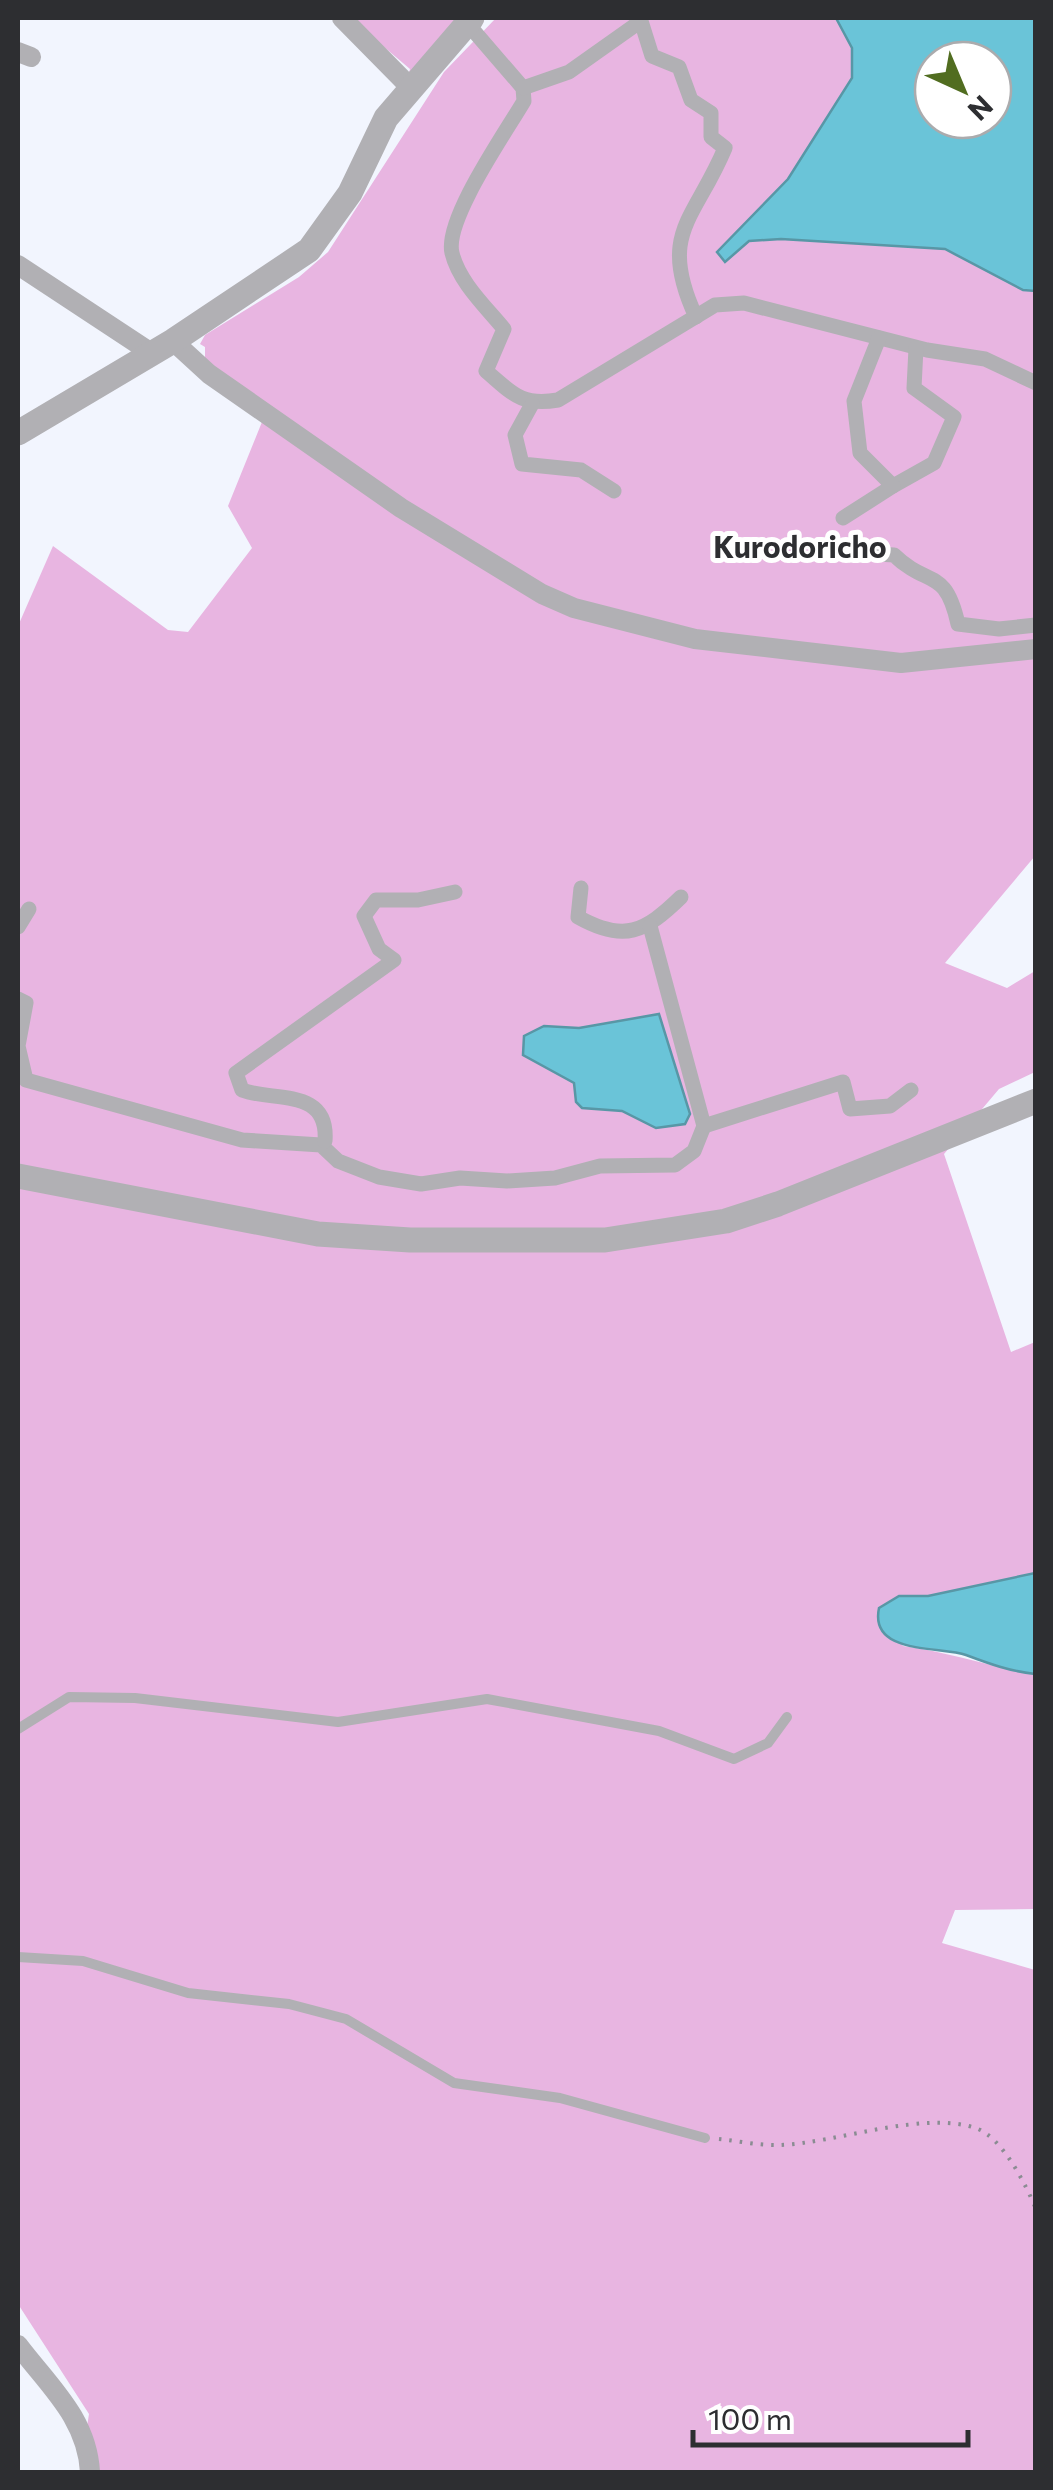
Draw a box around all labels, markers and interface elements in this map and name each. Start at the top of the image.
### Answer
north arrow [913,40,1013,140]
text: N [962,89,1000,128]
district label: Kurodoricho [713,527,887,564]
scale bar [693,2385,968,2447]
text: 100 m [708,2399,792,2436]

